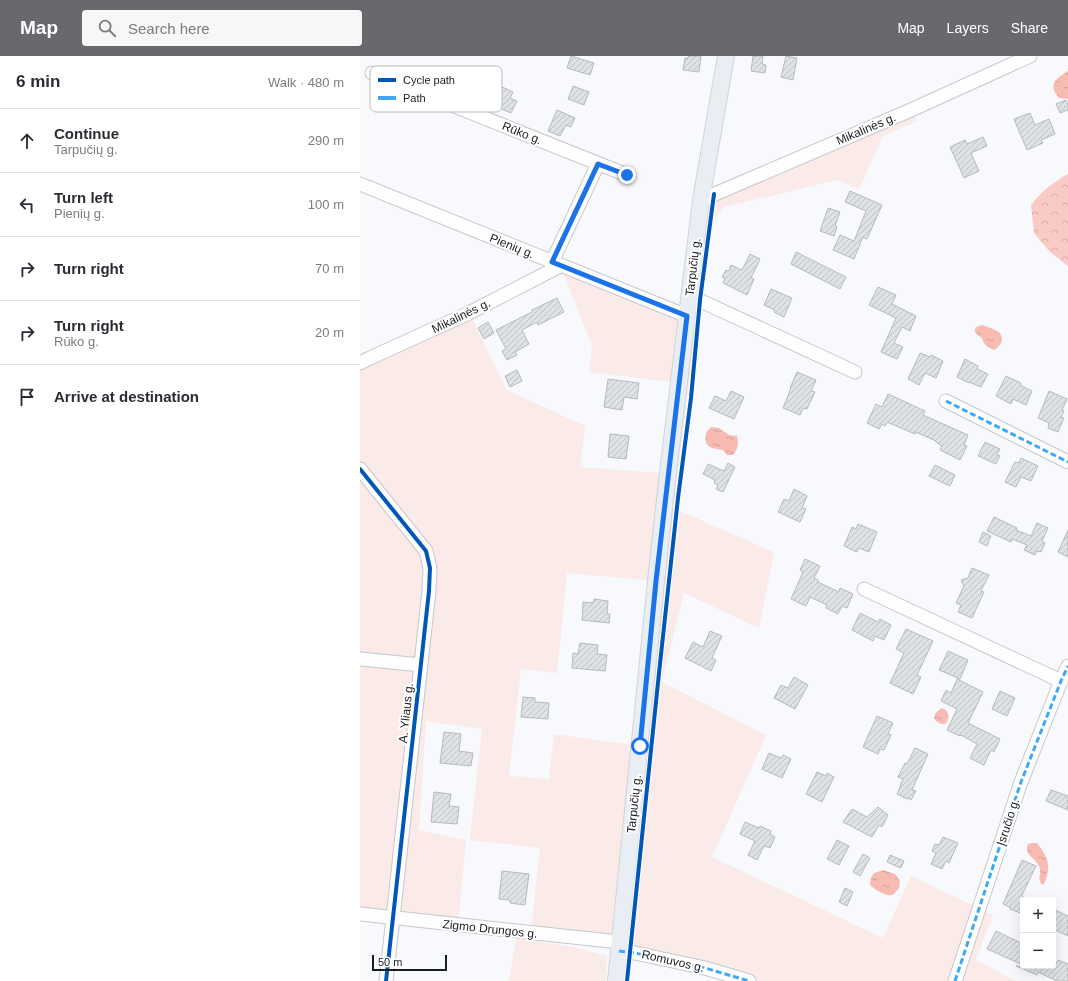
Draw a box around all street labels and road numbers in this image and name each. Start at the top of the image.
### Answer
street label: Mikalinės g. [834,110,898,148]
street label: Rūko g. [500,119,544,147]
street label: Pienių g. [488,231,536,261]
street label: Tarpučių g. [682,237,704,297]
street label: Mikalinės g. [429,296,493,336]
street label: A. Yliaus g. [396,682,416,744]
street label: Tarpučių g. [624,774,644,834]
street label: Įsručio g. [994,797,1022,847]
street label: Zigmo Drungos g. [442,917,538,941]
street label: Romuvos g. [640,947,706,975]

